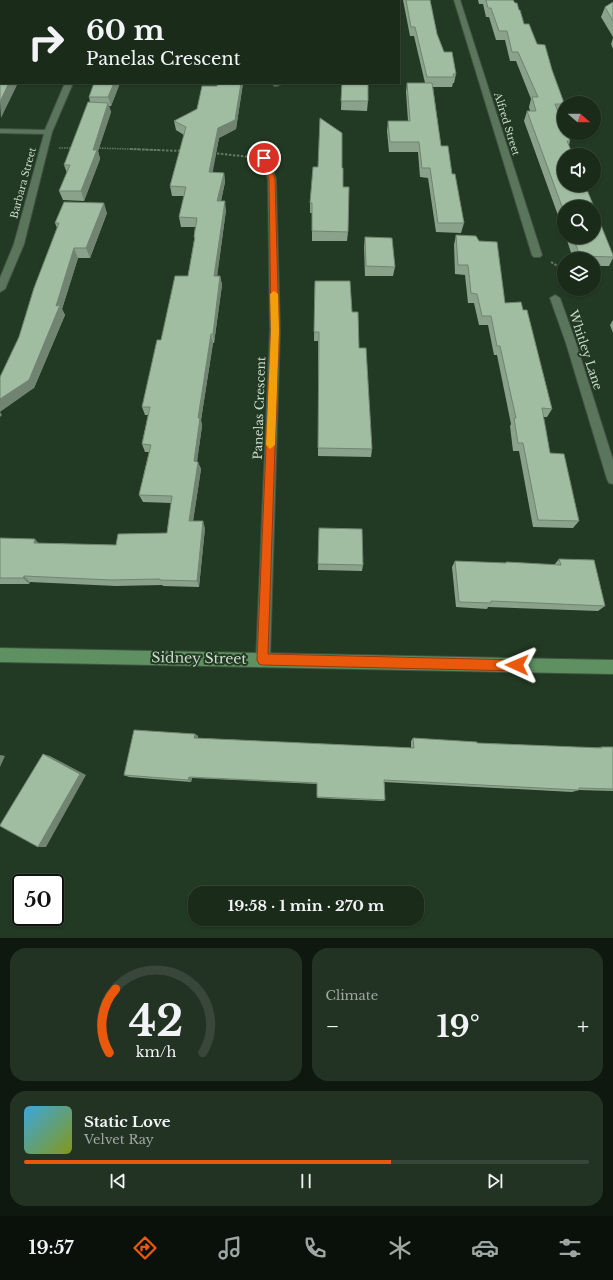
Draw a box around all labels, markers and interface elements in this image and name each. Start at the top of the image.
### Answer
text: 60 m [86,13,164,48]
icon: right [20,16,72,68]
text: Panelas Crescent [86,48,240,70]
street label: Alfred Street [491,90,523,157]
north arrow [557,96,601,140]
map controls [557,96,601,296]
pin [247,141,281,175]
street label: Barbara Street [7,146,39,220]
icon: arrive [253,147,275,169]
button: sound [557,148,601,192]
button: search [557,200,601,244]
button: layers [557,252,601,296]
street label: Whitley Lane [566,307,606,392]
street label: Panelas Crescent [250,356,268,460]
position arrow [496,644,538,686]
street label: Sidney Street [151,648,248,668]
speed limit sign: 50 [12,874,64,926]
text: 19:58 · 1 min · 270 m [228,896,384,915]
text: Climate [326,987,378,1004]
text: 42 [128,995,183,1046]
text: 19° [437,1008,480,1045]
text: − [326,1013,339,1040]
text: + [577,1013,589,1040]
text: km/h [135,1042,176,1060]
text: Static Love [84,1112,170,1131]
text: Velvet Ray [84,1131,154,1148]
icon: previous [107,1170,129,1192]
icon: pause [295,1170,317,1192]
icon: next [484,1170,506,1192]
icon: directions [131,1234,159,1262]
icon: music [216,1234,244,1262]
icon: phone [301,1234,329,1262]
icon: climate [386,1234,414,1262]
icon: car [471,1234,499,1262]
icon: filters [556,1234,584,1262]
text: 19:57 [29,1237,74,1259]

